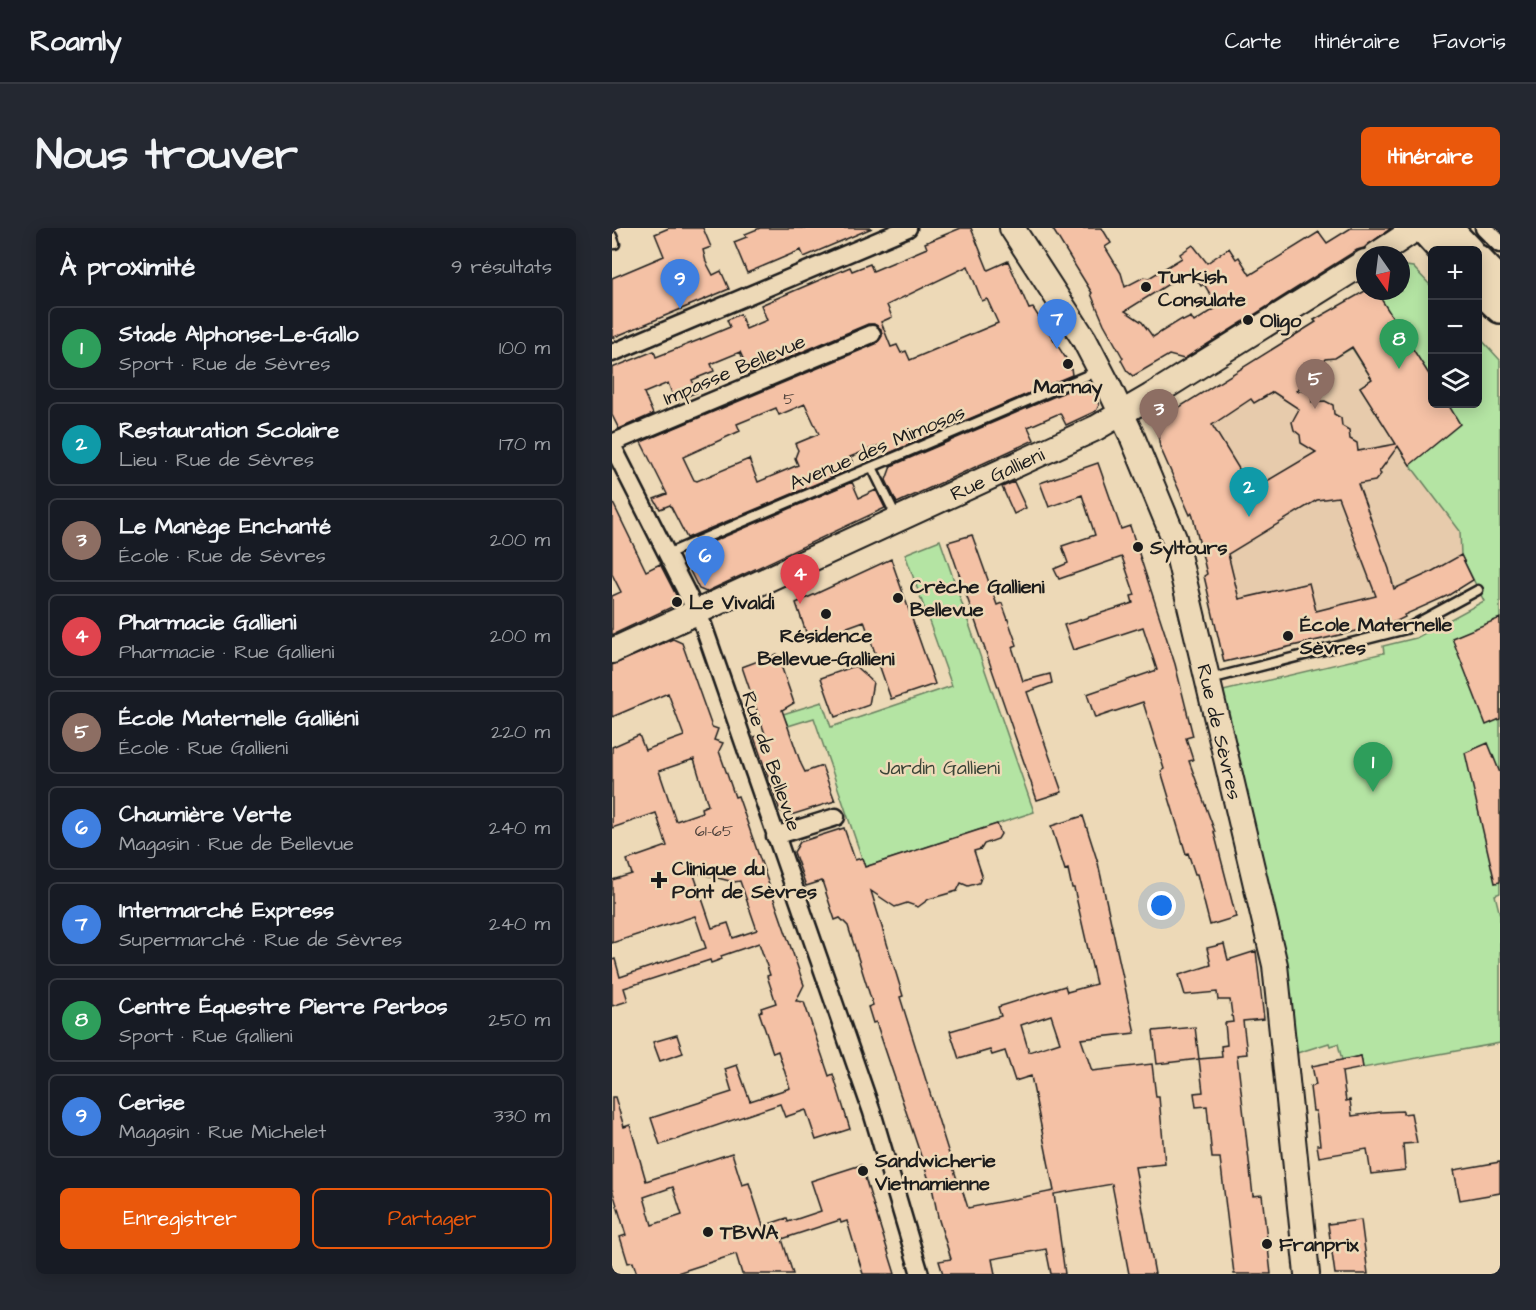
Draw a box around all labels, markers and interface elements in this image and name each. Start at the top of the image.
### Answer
text: Roamly [30,22,122,61]
text: Carte [1225,27,1282,56]
text: Itinéraire [1315,27,1400,56]
text: Favoris [1433,27,1506,56]
text: Nous trouver [36,127,298,185]
button: Itinéraire [1361,127,1500,186]
north arrow [1356,246,1410,300]
map controls [1428,246,1482,408]
button: + [1428,246,1482,300]
text: À proximité [60,249,195,285]
text: 9 résultats [451,253,552,281]
pin: 9 [660,260,700,309]
place label: Turkish Consulate [1157,263,1246,314]
marker: Turkish Consulate [1139,280,1153,294]
pin: 7 [1038,300,1076,349]
button: − [1428,300,1482,354]
place label: Oligo [1260,307,1302,336]
marker: Oligo [1241,313,1255,327]
text: Stade Alphonse-Le-Gallo [119,319,359,350]
pin: 8 [1380,320,1418,369]
street label: Impasse Bellevue [659,327,810,413]
text: 1 [80,334,83,362]
text: 100 m [499,334,550,362]
text: Sport · Rue de Sèvres [119,350,330,378]
button: layers [1428,354,1482,408]
marker: Marnay [1061,357,1075,371]
pin: 5 [1296,360,1334,409]
place label: Marnay [1034,373,1102,402]
house number: 5 [783,388,795,410]
pin: 3 [1140,390,1178,439]
street label: Avenue des Mimosas [785,398,970,498]
text: Restauration Scolaire [119,415,339,446]
text: 2 [76,430,87,458]
text: 170 m [499,430,550,458]
street label: Rue Gallieni [946,441,1049,508]
text: Lieu · Rue de Sèvres [119,446,314,474]
pin: 2 [1230,468,1268,517]
text: Le Manège Enchanté [119,511,331,542]
text: 3 [76,526,87,554]
text: 200 m [490,526,550,554]
place label: Syltours [1149,534,1228,563]
pin: 6 [686,536,724,586]
marker: Syltours [1131,540,1145,554]
text: École · Rue de Sèvres [119,542,326,570]
pin: 4 [780,554,819,604]
place label: Crèche Gallieni Bellevue [910,573,1046,624]
place label: Le Vivaldi [689,589,775,617]
marker: Crèche Gallieni Bellevue [891,591,905,605]
marker: Le Vivaldi [670,595,684,609]
text: Pharmacie Gallieni [119,607,296,638]
marker: Résidence Bellevue-Gallieni [819,607,833,621]
place label: École Maternelle Sèvres [1299,611,1452,662]
text: 4 [75,622,88,650]
text: 200 m [490,622,550,650]
place label: Résidence Bellevue-Gallieni [758,622,895,673]
marker: École Maternelle Sèvres [1281,629,1295,643]
text: Pharmacie · Rue Gallieni [119,638,334,666]
street label: Rue de Sèvres [1189,661,1248,803]
street label: Rue de Bellevue [734,688,808,835]
text: École Maternelle Galliéni [119,703,358,734]
text: 5 [74,718,89,746]
text: 220 m [491,718,550,746]
text: École · Rue Gallieni [119,734,288,762]
pin: 1 [1354,742,1392,792]
park label: Jardin Gallieni [880,754,1000,782]
text: Chaumière Verte [119,799,292,830]
text: 6 [75,814,88,842]
text: 240 m [489,814,550,842]
house number: 61-65 [695,820,734,842]
text: Magasin · Rue de Bellevue [119,830,354,858]
place label: Clinique du Pont de Sèvres [672,855,817,906]
marker: Clinique du Pont de Sèvres [650,871,668,889]
your location [1147,891,1176,920]
text: Intermarché Express [119,895,334,926]
text: 7 [75,910,88,938]
text: 240 m [489,910,550,938]
text: Supermarché · Rue de Sèvres [119,926,402,954]
text: Centre Équestre Pierre Perbos [119,991,448,1022]
text: 8 [75,1006,88,1034]
text: 250 m [488,1006,550,1034]
text: Sport · Rue Gallieni [119,1022,293,1050]
text: Cerise [119,1087,185,1118]
text: 9 [76,1102,87,1130]
text: 330 m [493,1102,550,1130]
text: Magasin · Rue Michelet [119,1118,326,1146]
place label: Sandwicherie Vietnamienne [874,1147,996,1198]
marker: Sandwicherie Vietnamienne [856,1164,870,1178]
button: Enregistrer [60,1188,300,1249]
button: Partager [312,1188,552,1249]
place label: TBWA [719,1219,778,1247]
marker: TBWA [701,1225,715,1239]
place label: Franprix [1279,1231,1359,1259]
marker: Franprix [1260,1237,1274,1251]

